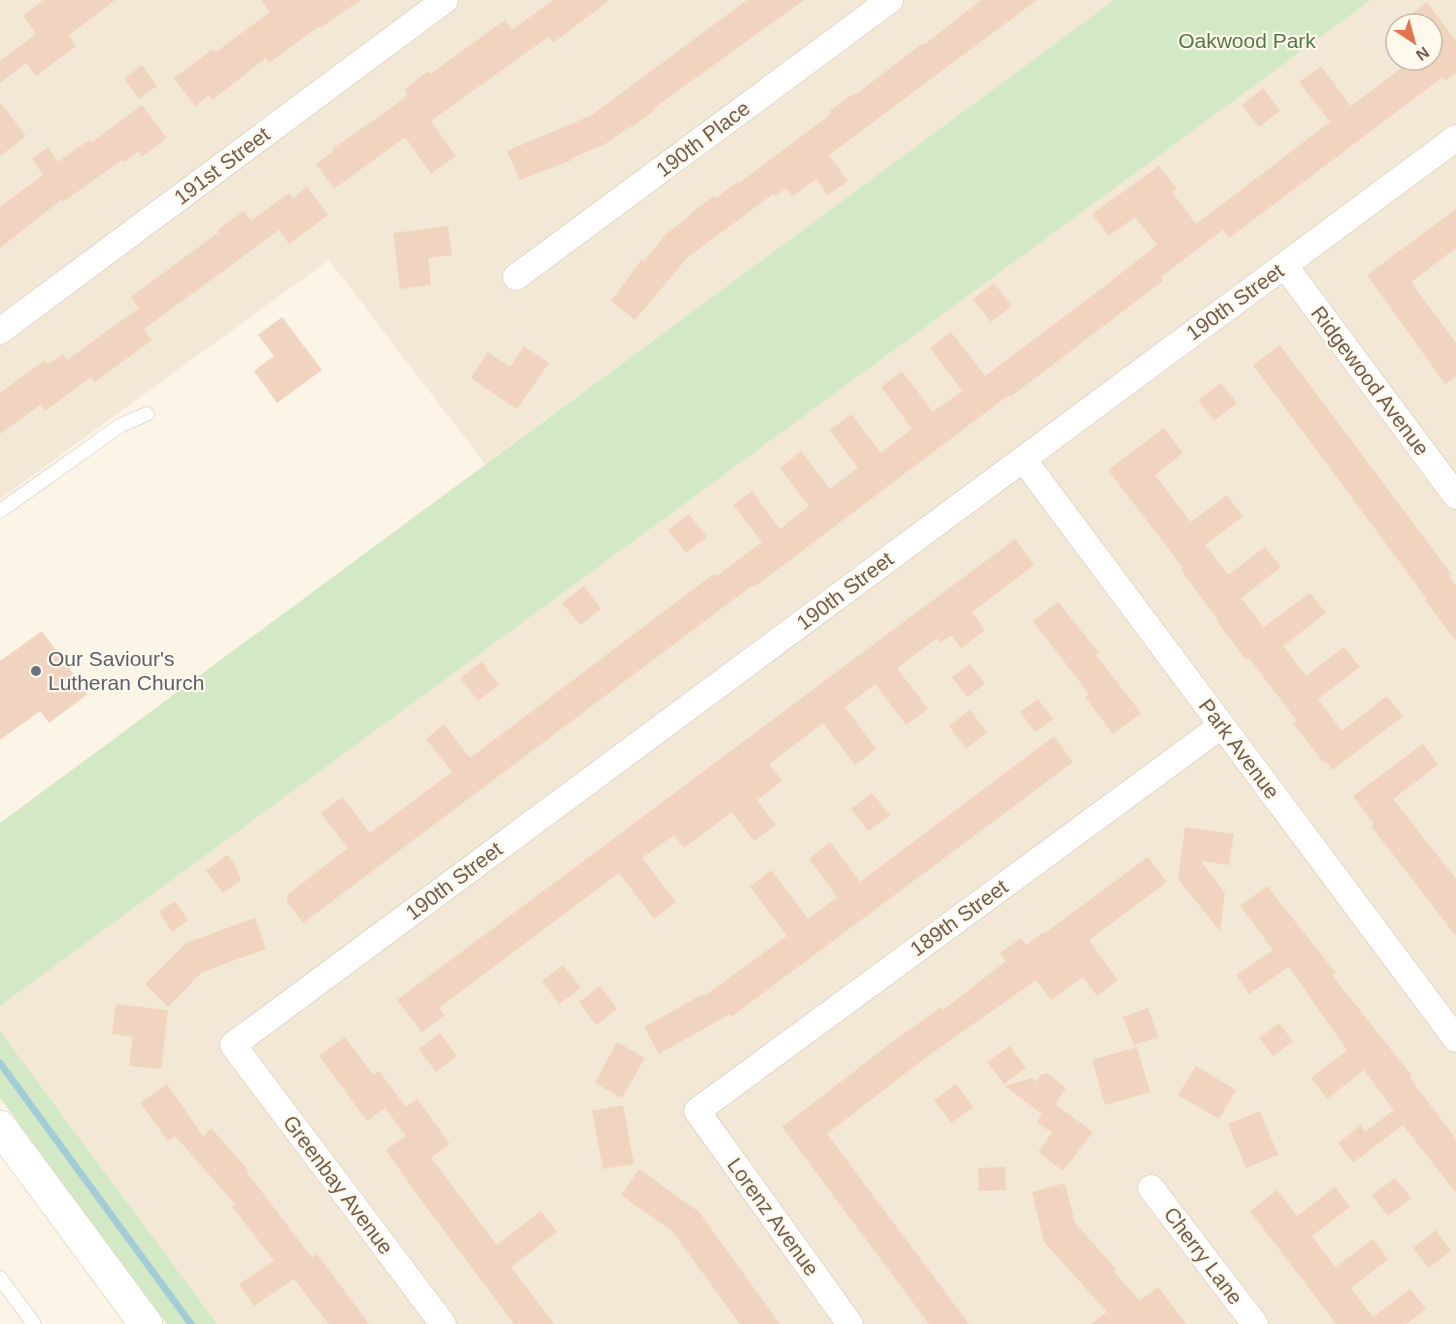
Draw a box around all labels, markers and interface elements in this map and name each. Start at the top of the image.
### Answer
north arrow [1384,12,1444,72]
park label: Oakwood Park [1178,29,1316,52]
text: N [1413,43,1432,64]
street label: 190th Place [651,96,754,181]
street label: 191st Street [170,122,274,209]
street label: 190th Street [1182,259,1288,345]
street label: Ridgewood Avenue [1307,302,1434,460]
street label: 190th Street [792,547,897,634]
place label: Our Saviour's Lutheran Church [48,647,204,694]
marker: Our Saviour's Lutheran Church [29,664,43,678]
street label: Park Avenue [1194,694,1284,803]
street label: 190th Street [401,837,506,924]
street label: 189th Street [906,875,1012,961]
street label: Greenbay Avenue [279,1111,398,1259]
street label: Lorenz Avenue [723,1153,824,1280]
street label: Cherry Lane [1159,1203,1247,1309]

